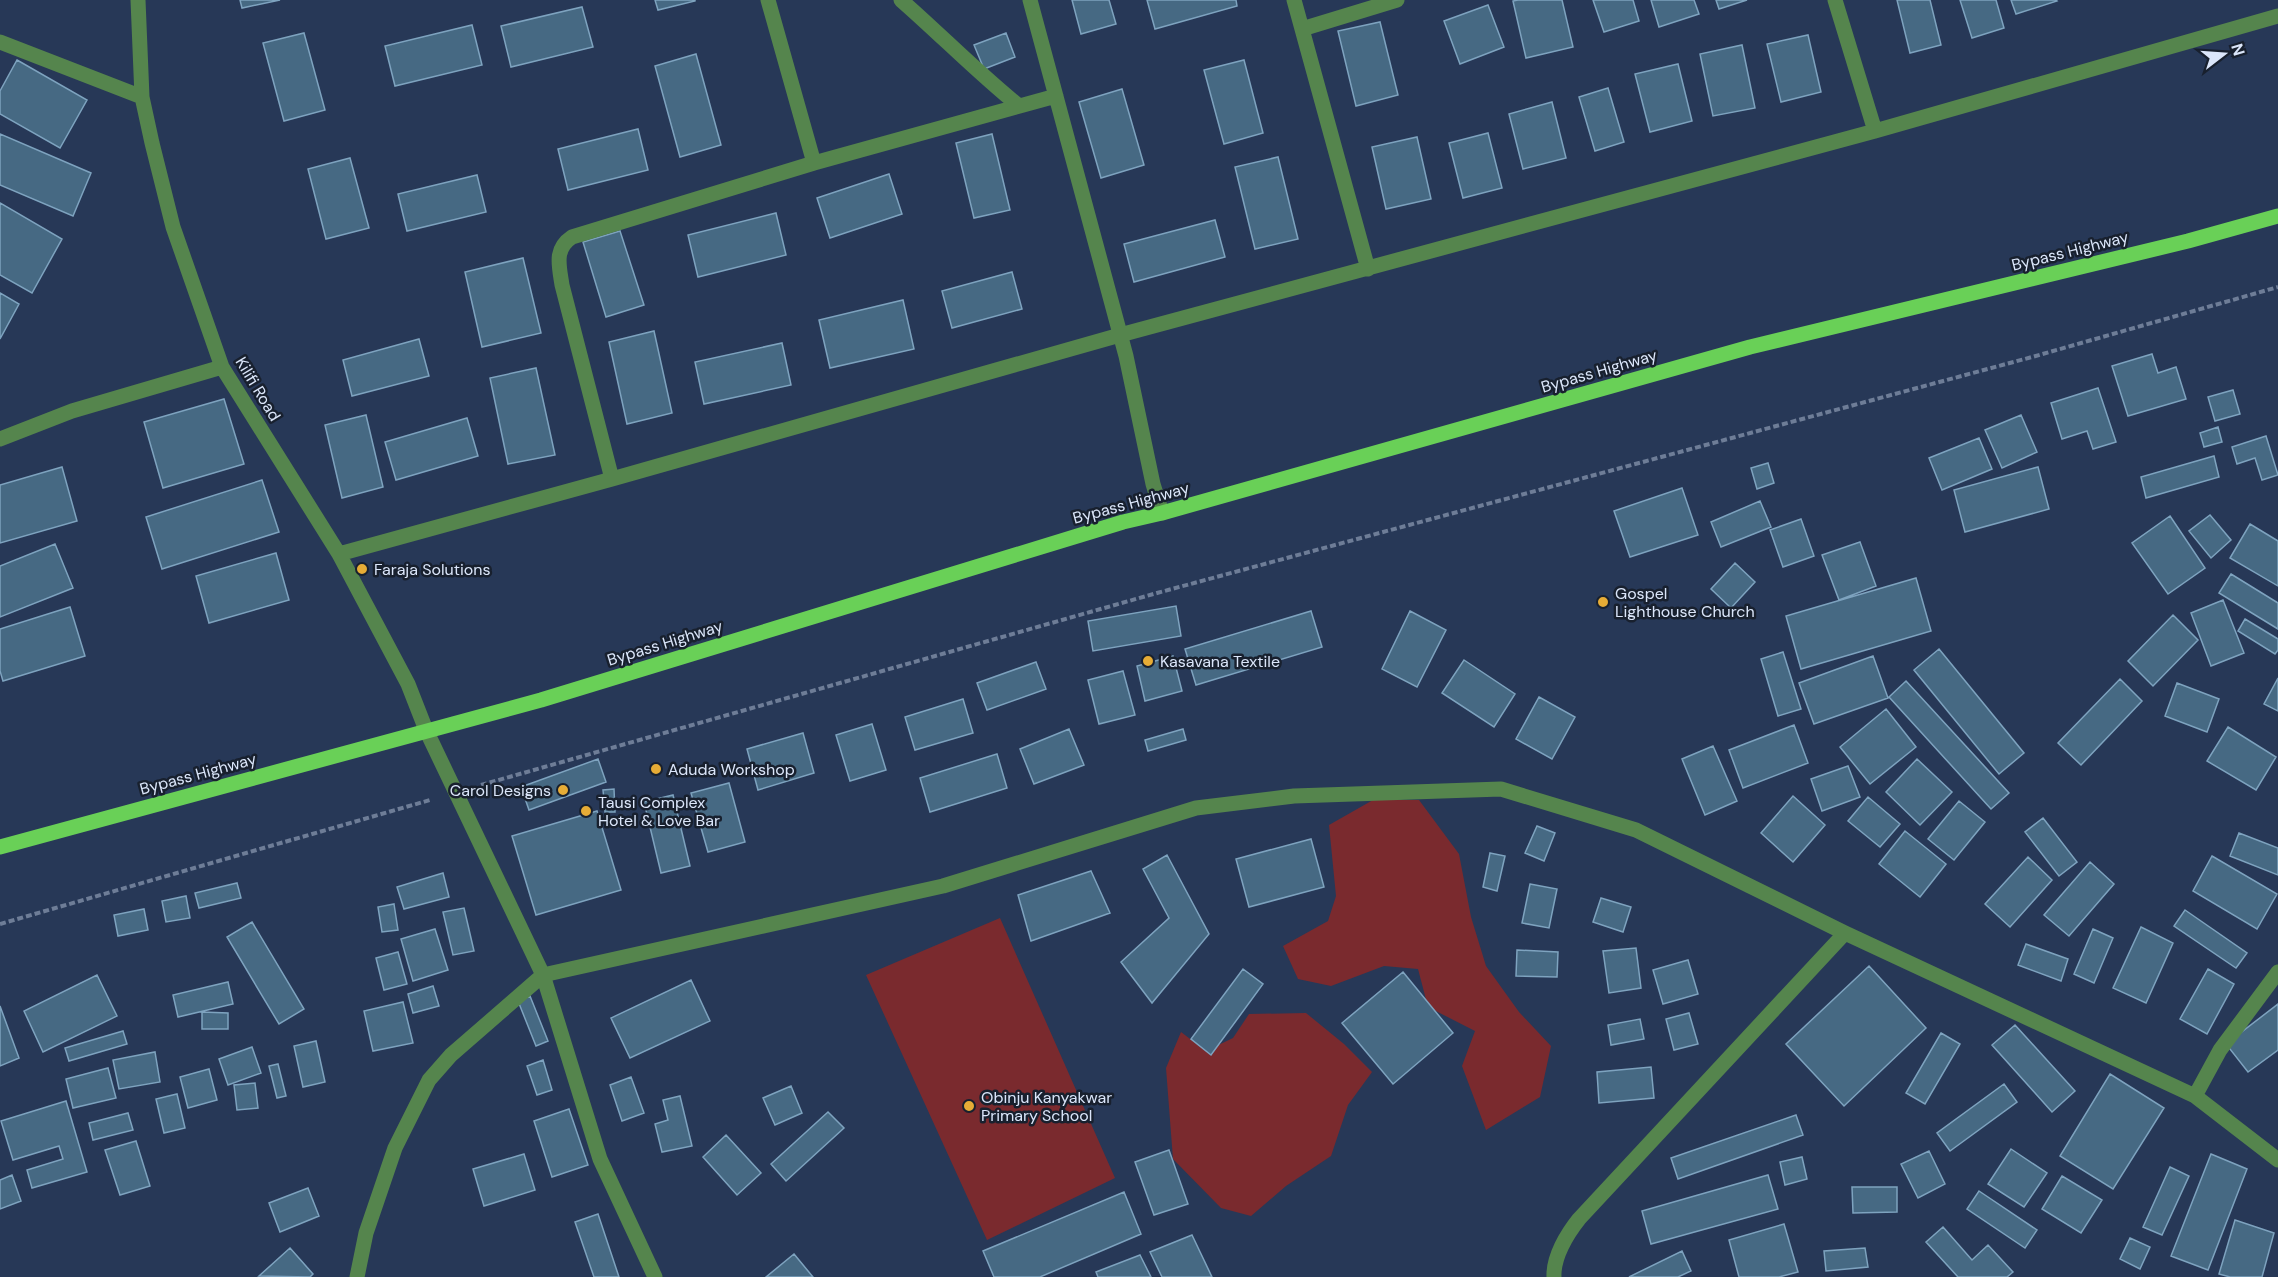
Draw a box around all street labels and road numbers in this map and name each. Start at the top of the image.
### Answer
street label: Bypass Highway [2009,226,2131,276]
street label: Bypass Highway [1539,344,1660,398]
street label: Kilifi Road [231,353,285,425]
street label: Bypass Highway [1070,477,1192,529]
street label: Bypass Highway [605,615,725,671]
street label: Bypass Highway [137,748,259,800]

